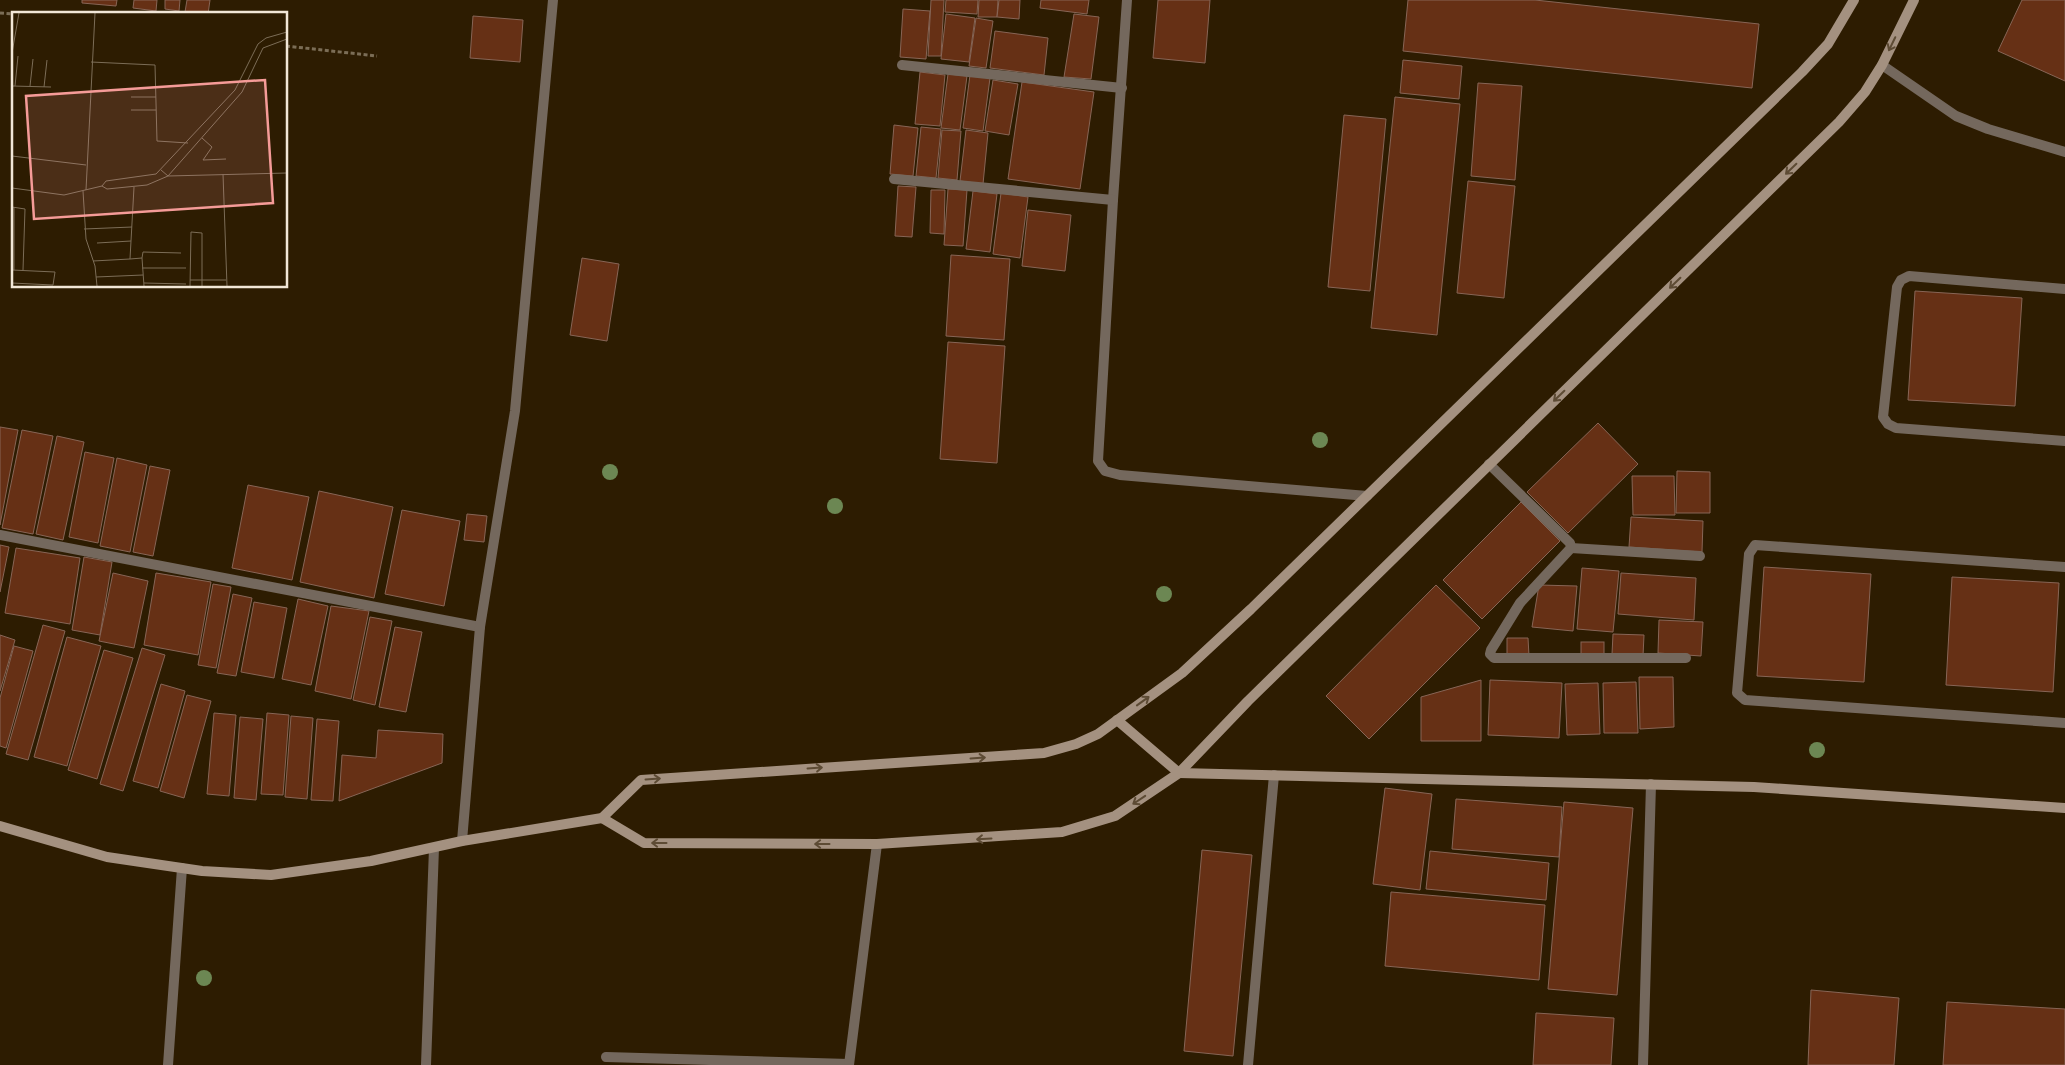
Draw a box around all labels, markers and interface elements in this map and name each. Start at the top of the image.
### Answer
inset map [12,12,288,288]
one-way arrow [1887,36,1897,51]
one-way arrow [1785,163,1797,175]
one-way arrow [1669,276,1681,289]
one-way arrow [1552,390,1565,402]
one-way arrow [1136,696,1150,706]
one-way arrow [969,753,985,762]
one-way arrow [807,764,823,773]
one-way arrow [645,774,661,784]
one-way arrow [1132,795,1146,805]
one-way arrow [976,834,992,843]
one-way arrow [652,838,668,848]
one-way arrow [814,839,830,849]

